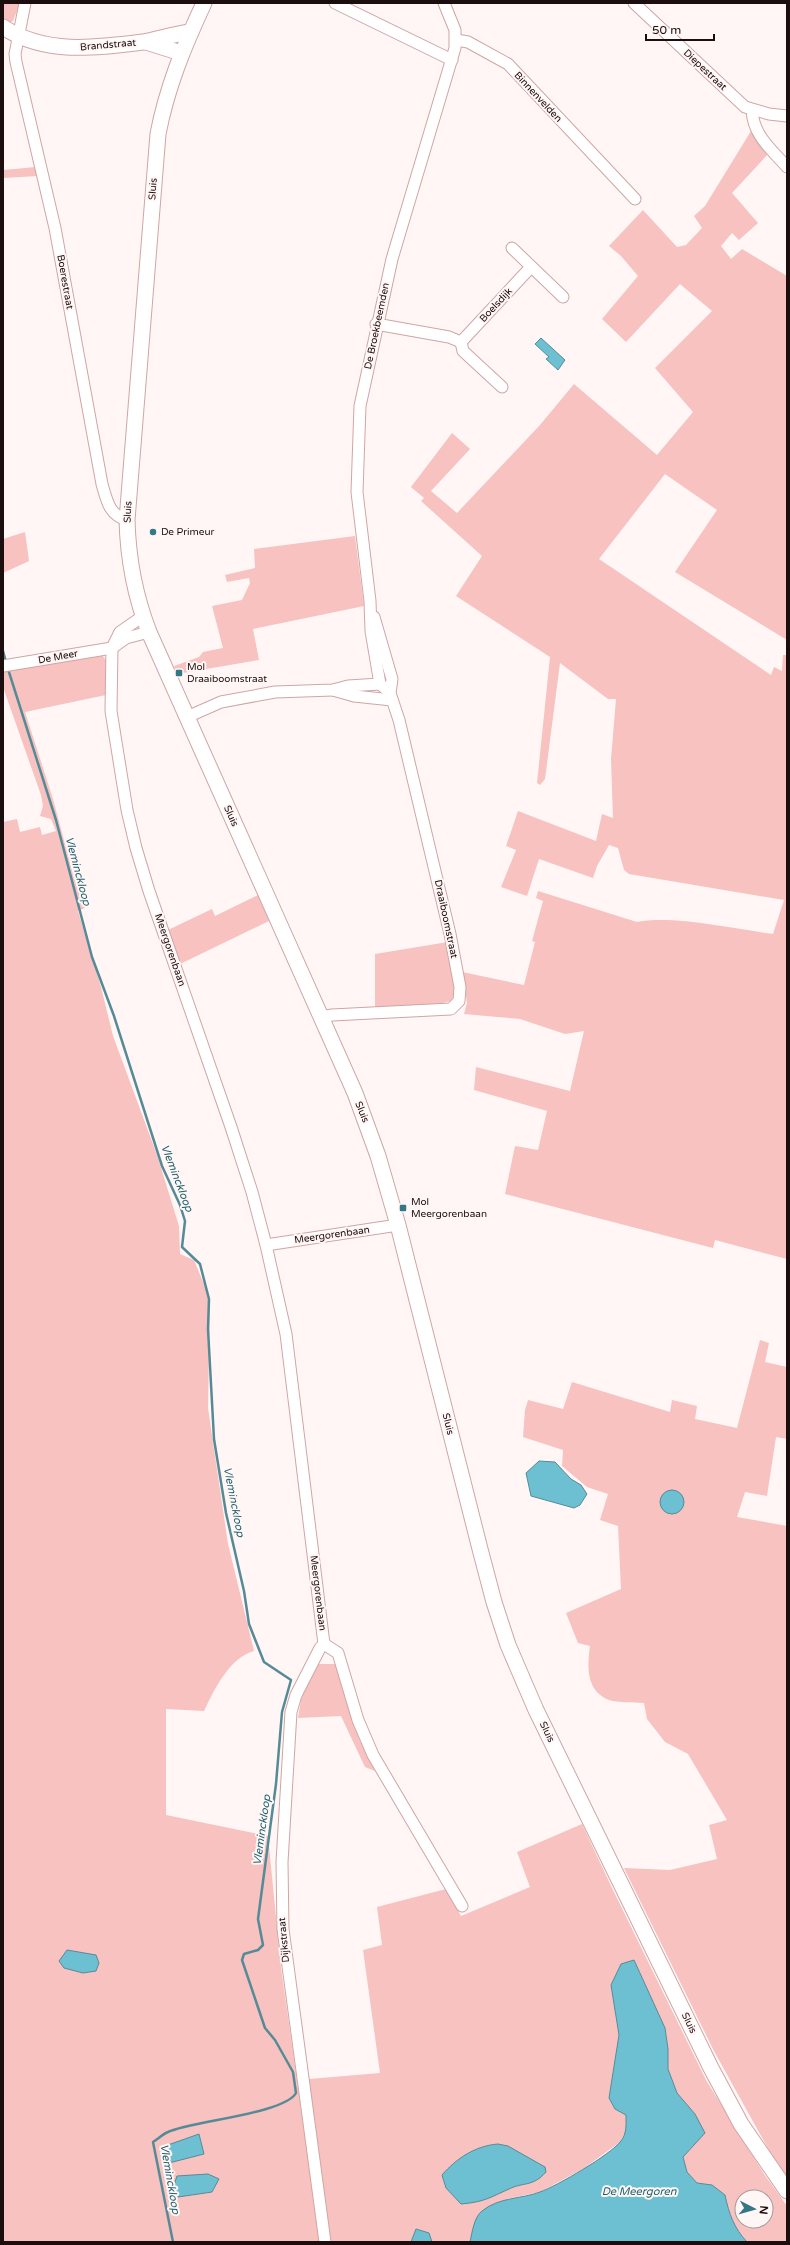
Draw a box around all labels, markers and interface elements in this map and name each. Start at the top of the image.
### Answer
scale bar [646,16,714,42]
text: 50 m [652,23,681,37]
street label: Brandstraat [80,37,137,53]
street label: Diepestraat [681,47,729,93]
street label: Binnenvelden [512,69,564,125]
street label: Sluis [146,177,160,200]
street label: Boerestraat [54,254,76,310]
street label: De Broekbeemden [362,282,392,370]
street label: Boelsdijk [477,285,515,325]
street label: Sluis [121,501,135,523]
place label: De Primeur [161,526,214,538]
marker: De Primeur [148,527,158,537]
street label: De Meer [37,648,79,666]
place label: Mol Draaiboomstraat [187,661,267,685]
marker: Mol Draaiboomstraat [174,668,184,678]
street label: Sluis [221,804,241,829]
water label: Vleminckloop [63,835,94,908]
street label: Draaiboomstraat [432,879,460,960]
street label: Meergorenbaan [152,912,188,988]
street label: Sluis [352,1100,372,1125]
water label: Vleminckloop [158,1143,196,1214]
place label: Mol Meergorenbaan [411,1196,487,1220]
marker: Mol Meergorenbaan [398,1203,408,1213]
street label: Meergorenbaan [294,1224,370,1246]
street label: Sluis [440,1412,457,1436]
water label: Vleminckloop [221,1466,247,1539]
street label: Meergorenbaan [307,1555,329,1631]
street label: Sluis [537,1720,557,1745]
water label: Vleminckloop [251,1793,274,1866]
street label: Dijkstraat [276,1917,292,1963]
street label: Sluis [679,2011,699,2036]
water label: Vleminckloop [157,2143,183,2216]
water label: De Meergoren [602,2185,677,2198]
north arrow [734,2189,774,2229]
text: N [757,2205,770,2215]

